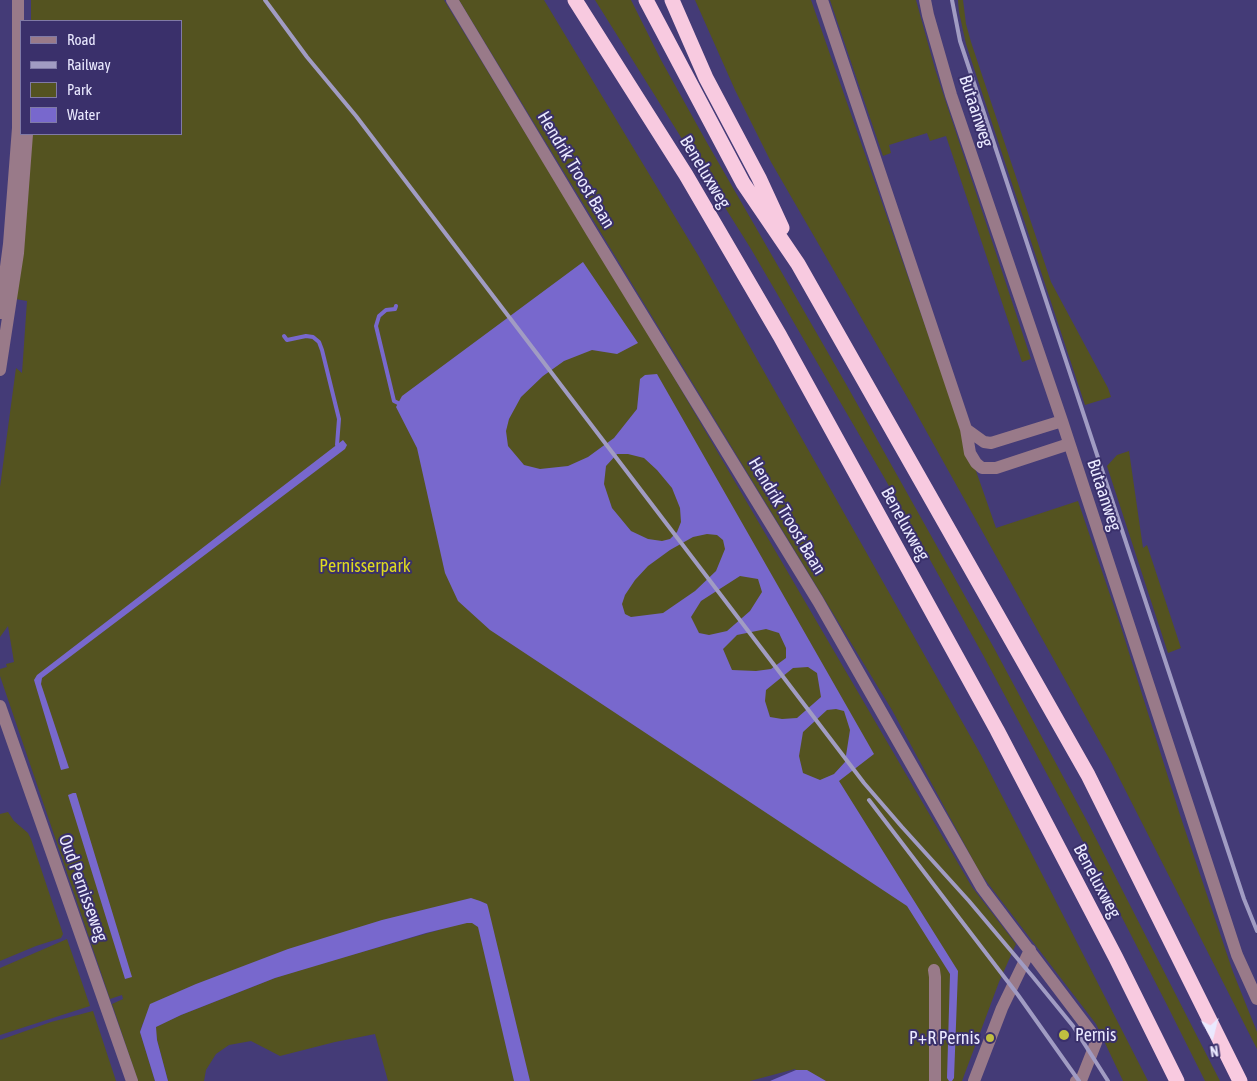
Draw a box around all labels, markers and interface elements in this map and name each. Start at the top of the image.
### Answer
legend [20,20,182,135]
text: Road [67,31,96,48]
text: Railway [67,56,111,73]
street label: Butaanweg [954,72,998,150]
text: Park [67,81,92,98]
text: Water [67,106,100,123]
street label: Hendrik Troost Baan [533,108,619,232]
street label: Beneluxweg [675,132,735,212]
street label: Hendrik Troost Baan [744,454,830,578]
street label: Butaanweg [1082,456,1126,534]
street label: Beneluxweg [876,483,934,565]
park label: Pernisserpark [319,555,411,577]
street label: Oud Pernisseweg [54,832,112,944]
street label: Beneluxweg [1068,840,1126,922]
north arrow [1187,1011,1237,1061]
place label: Pernis [1075,1024,1116,1046]
place label: P+R Pernis [909,1027,980,1049]
marker: Pernis [1057,1028,1071,1042]
marker: P+R Pernis [984,1032,996,1044]
text: N [1209,1042,1219,1059]

